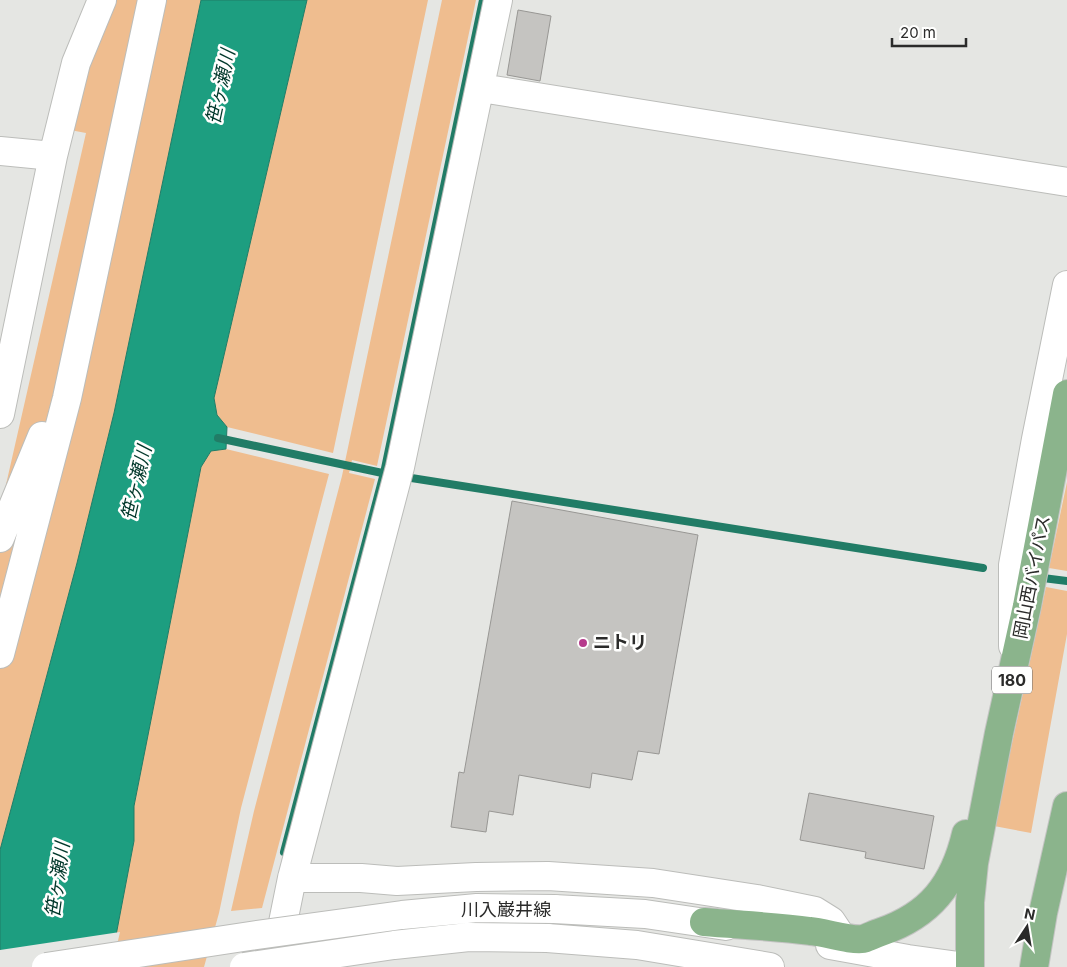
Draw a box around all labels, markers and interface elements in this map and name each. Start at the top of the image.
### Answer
scale bar [892,15,966,47]
text: 20 m [900,23,936,42]
water label: 笹ヶ瀬川 [201,46,240,127]
water label: 笹ヶ瀬川 [117,442,157,523]
street label: 岡山西バイパス [1009,513,1054,641]
place label: ニトリ [593,632,647,653]
marker: ニトリ [577,637,589,649]
road number: 180 [992,666,1032,694]
water label: 笹ヶ瀬川 [41,839,74,919]
street label: 川入巌井線 [461,899,551,920]
north arrow [1002,902,1052,952]
text: N [1023,904,1037,923]

